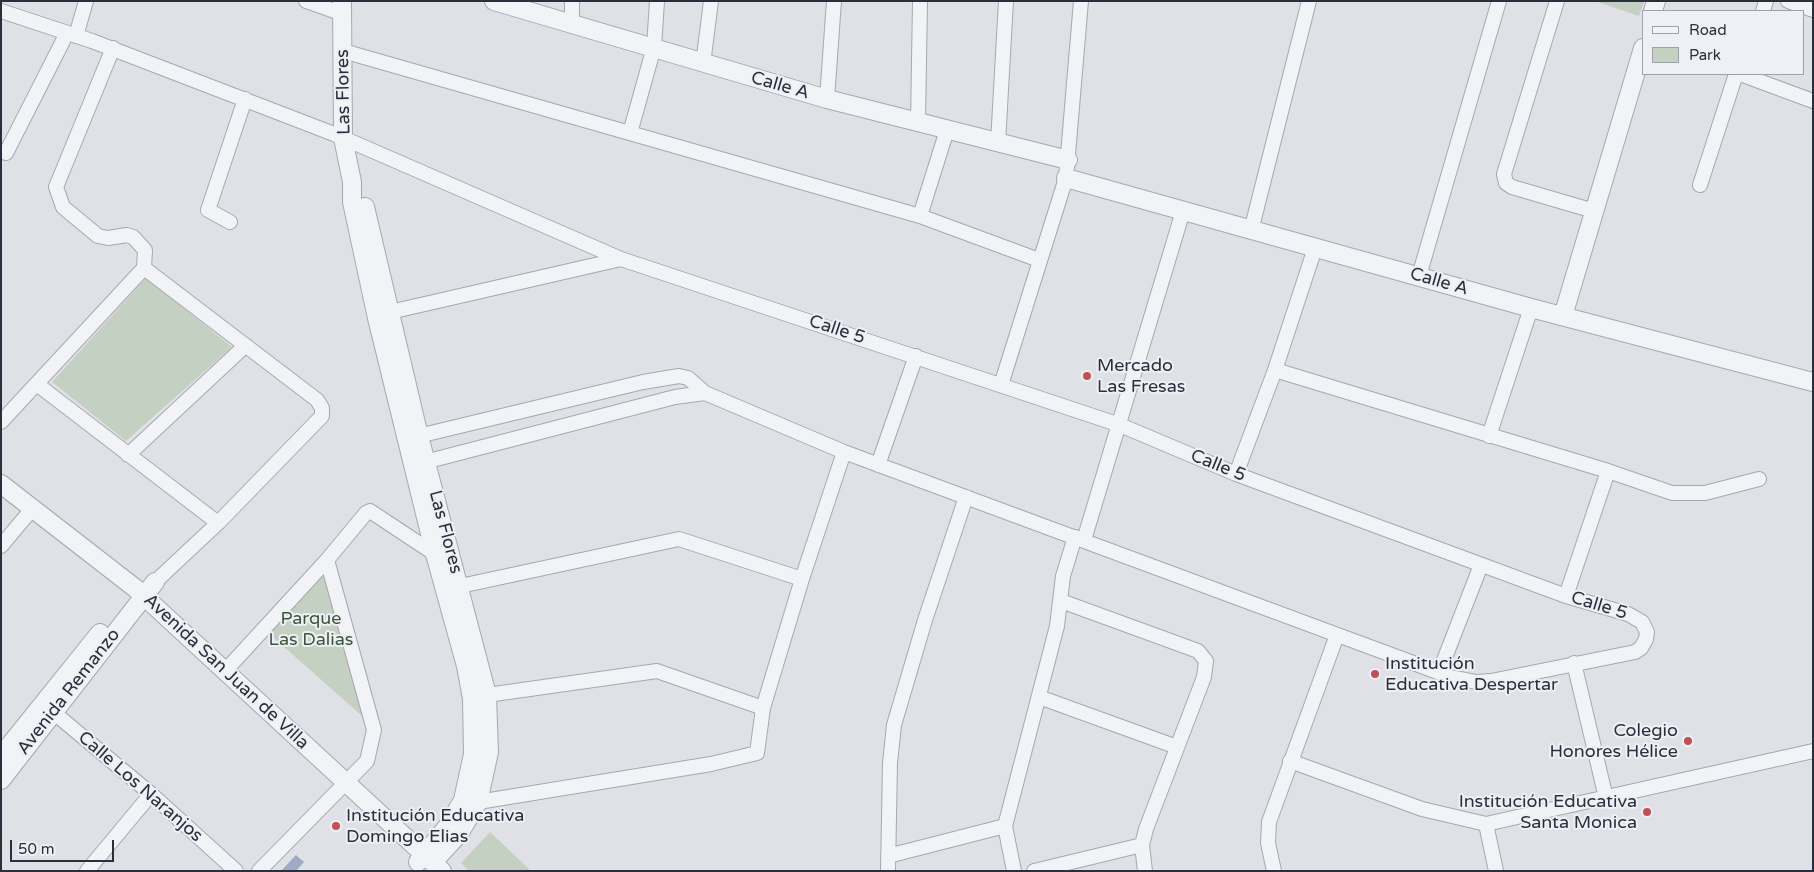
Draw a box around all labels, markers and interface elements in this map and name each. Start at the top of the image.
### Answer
legend [1642,10,1804,75]
text: Road [1689,21,1727,39]
text: Park [1689,46,1721,64]
street label: Las Flores [332,49,356,135]
street label: Calle A [748,67,812,105]
street label: Calle A [1407,263,1471,301]
street label: Calle 5 [806,311,868,349]
place label: Mercado Las Fresas [1097,355,1185,398]
marker: Mercado Las Fresas [1081,370,1093,382]
street label: Calle 5 [1187,445,1249,487]
street label: Las Flores [424,488,466,576]
street label: Calle 5 [1568,587,1630,625]
street label: Avenida San Juan de Villa [139,590,313,754]
park label: Parque Las Dalias [269,608,353,650]
street label: Avenida Remanzo [13,624,125,760]
place label: Institución Educativa Despertar [1385,653,1558,696]
marker: Institución Educativa Despertar [1369,668,1381,680]
place label: Colegio Honores Hélice [1549,720,1678,762]
street label: Calle Los Naranjos [73,727,207,847]
marker: Colegio Honores Hélice [1682,735,1694,747]
place label: Institución Educativa Santa Monica [1459,791,1637,834]
place label: Institución Educativa Domingo Elias [346,805,524,848]
marker: Institución Educativa Santa Monica [1641,806,1653,818]
marker: Institución Educativa Domingo Elias [330,820,342,832]
scale bar [12,830,116,862]
text: 50 m [18,840,55,858]

